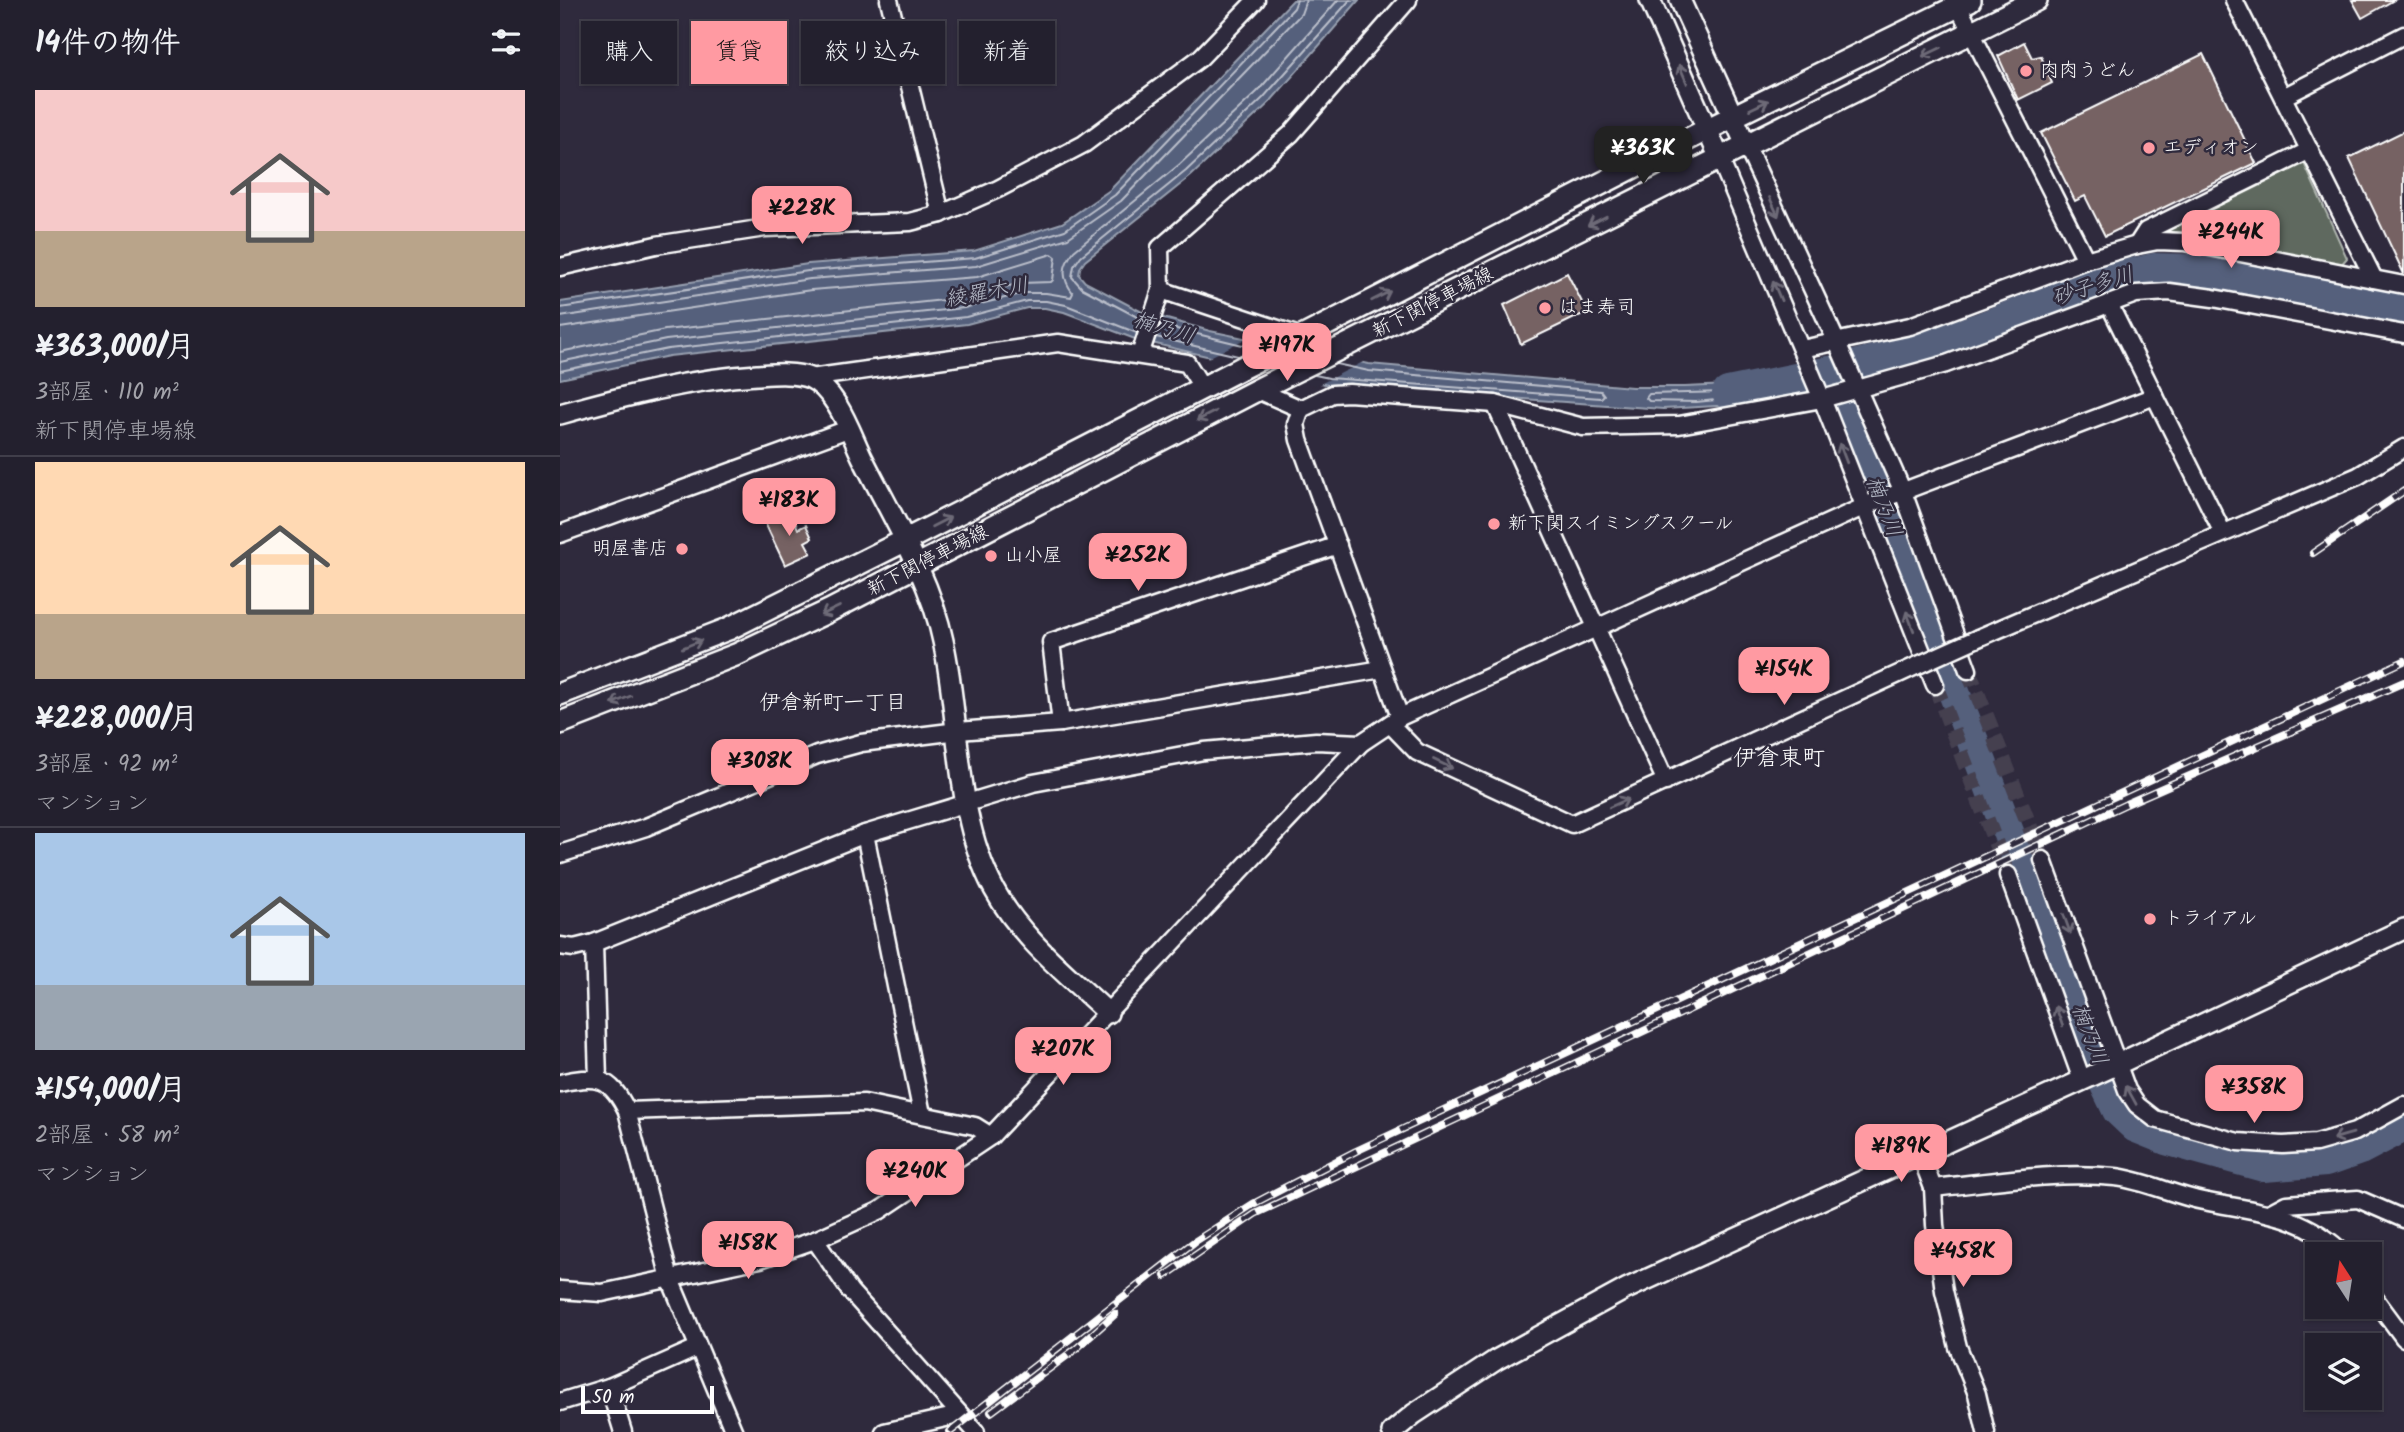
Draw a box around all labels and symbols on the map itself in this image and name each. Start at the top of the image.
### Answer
one-way arrow [1922,46,1943,60]
place label: 肉肉うどん [2040,56,2135,86]
marker: 肉肉うどん [2018,63,2034,79]
one-way arrow [1676,64,1689,85]
one-way arrow [1748,97,1769,111]
pin: ¥363K [1594,127,1692,186]
place label: エディオン [2163,133,2259,163]
marker: エディオン [2141,140,2157,156]
pin: ¥228K [753,187,851,246]
one-way arrow [1768,196,1781,217]
pin: ¥244K [2182,210,2280,270]
one-way arrow [1587,214,1608,228]
street label: 新下関停車場線 [1367,259,1499,347]
water label: 砂子多川 [2048,259,2138,315]
water label: 綾羅木川 [943,269,1031,317]
one-way arrow [1770,281,1783,303]
one-way arrow [1370,289,1391,303]
place label: はま寿司 [1559,293,1635,323]
marker: はま寿司 [1537,300,1553,316]
water label: 楠乃川 [1129,304,1199,354]
pin: ¥197K [1238,324,1336,383]
one-way arrow [1196,410,1217,424]
one-way arrow [1836,442,1849,464]
water label: 楠乃川 [1856,472,1910,542]
pin: ¥183K [740,478,838,538]
place label: 新下関スイミングスクール [1508,509,1734,539]
one-way arrow [930,515,951,529]
marker: 新下関スイミングスクール [1486,516,1502,532]
street label: 新下関停車場線 [862,517,994,605]
place label: 明屋書店 [592,534,668,564]
pin: ¥252K [1089,534,1187,593]
marker: 明屋書店 [674,541,690,557]
place label: 山小屋 [1005,541,1062,571]
marker: 山小屋 [983,548,999,564]
one-way arrow [820,604,841,618]
one-way arrow [1902,611,1915,633]
one-way arrow [681,636,703,649]
pin: ¥154K [1735,648,1833,707]
district label: 伊倉新町一丁目 [760,687,907,720]
one-way arrow [610,695,632,708]
pin: ¥308K [711,740,809,799]
district label: 伊倉東町 [1733,741,1825,777]
one-way arrow [1432,758,1454,771]
one-way arrow [1608,796,1630,809]
place label: トライアル [2164,904,2257,934]
marker: トライアル [2142,911,2158,927]
one-way arrow [2062,913,2074,935]
water label: 楠乃川 [2062,1000,2116,1070]
one-way arrow [2052,1005,2064,1027]
pin: ¥207K [1014,1028,1112,1087]
pin: ¥358K [2205,1066,2303,1125]
one-way arrow [2124,1085,2138,1105]
pin: ¥189K [1852,1124,1950,1184]
one-way arrow [2332,1130,2354,1143]
pin: ¥240K [866,1150,964,1209]
pin: ¥158K [699,1222,797,1281]
pin: ¥458K [1914,1230,2012,1289]
north arrow [2305,1242,2382,1320]
scale bar [581,1383,714,1415]

